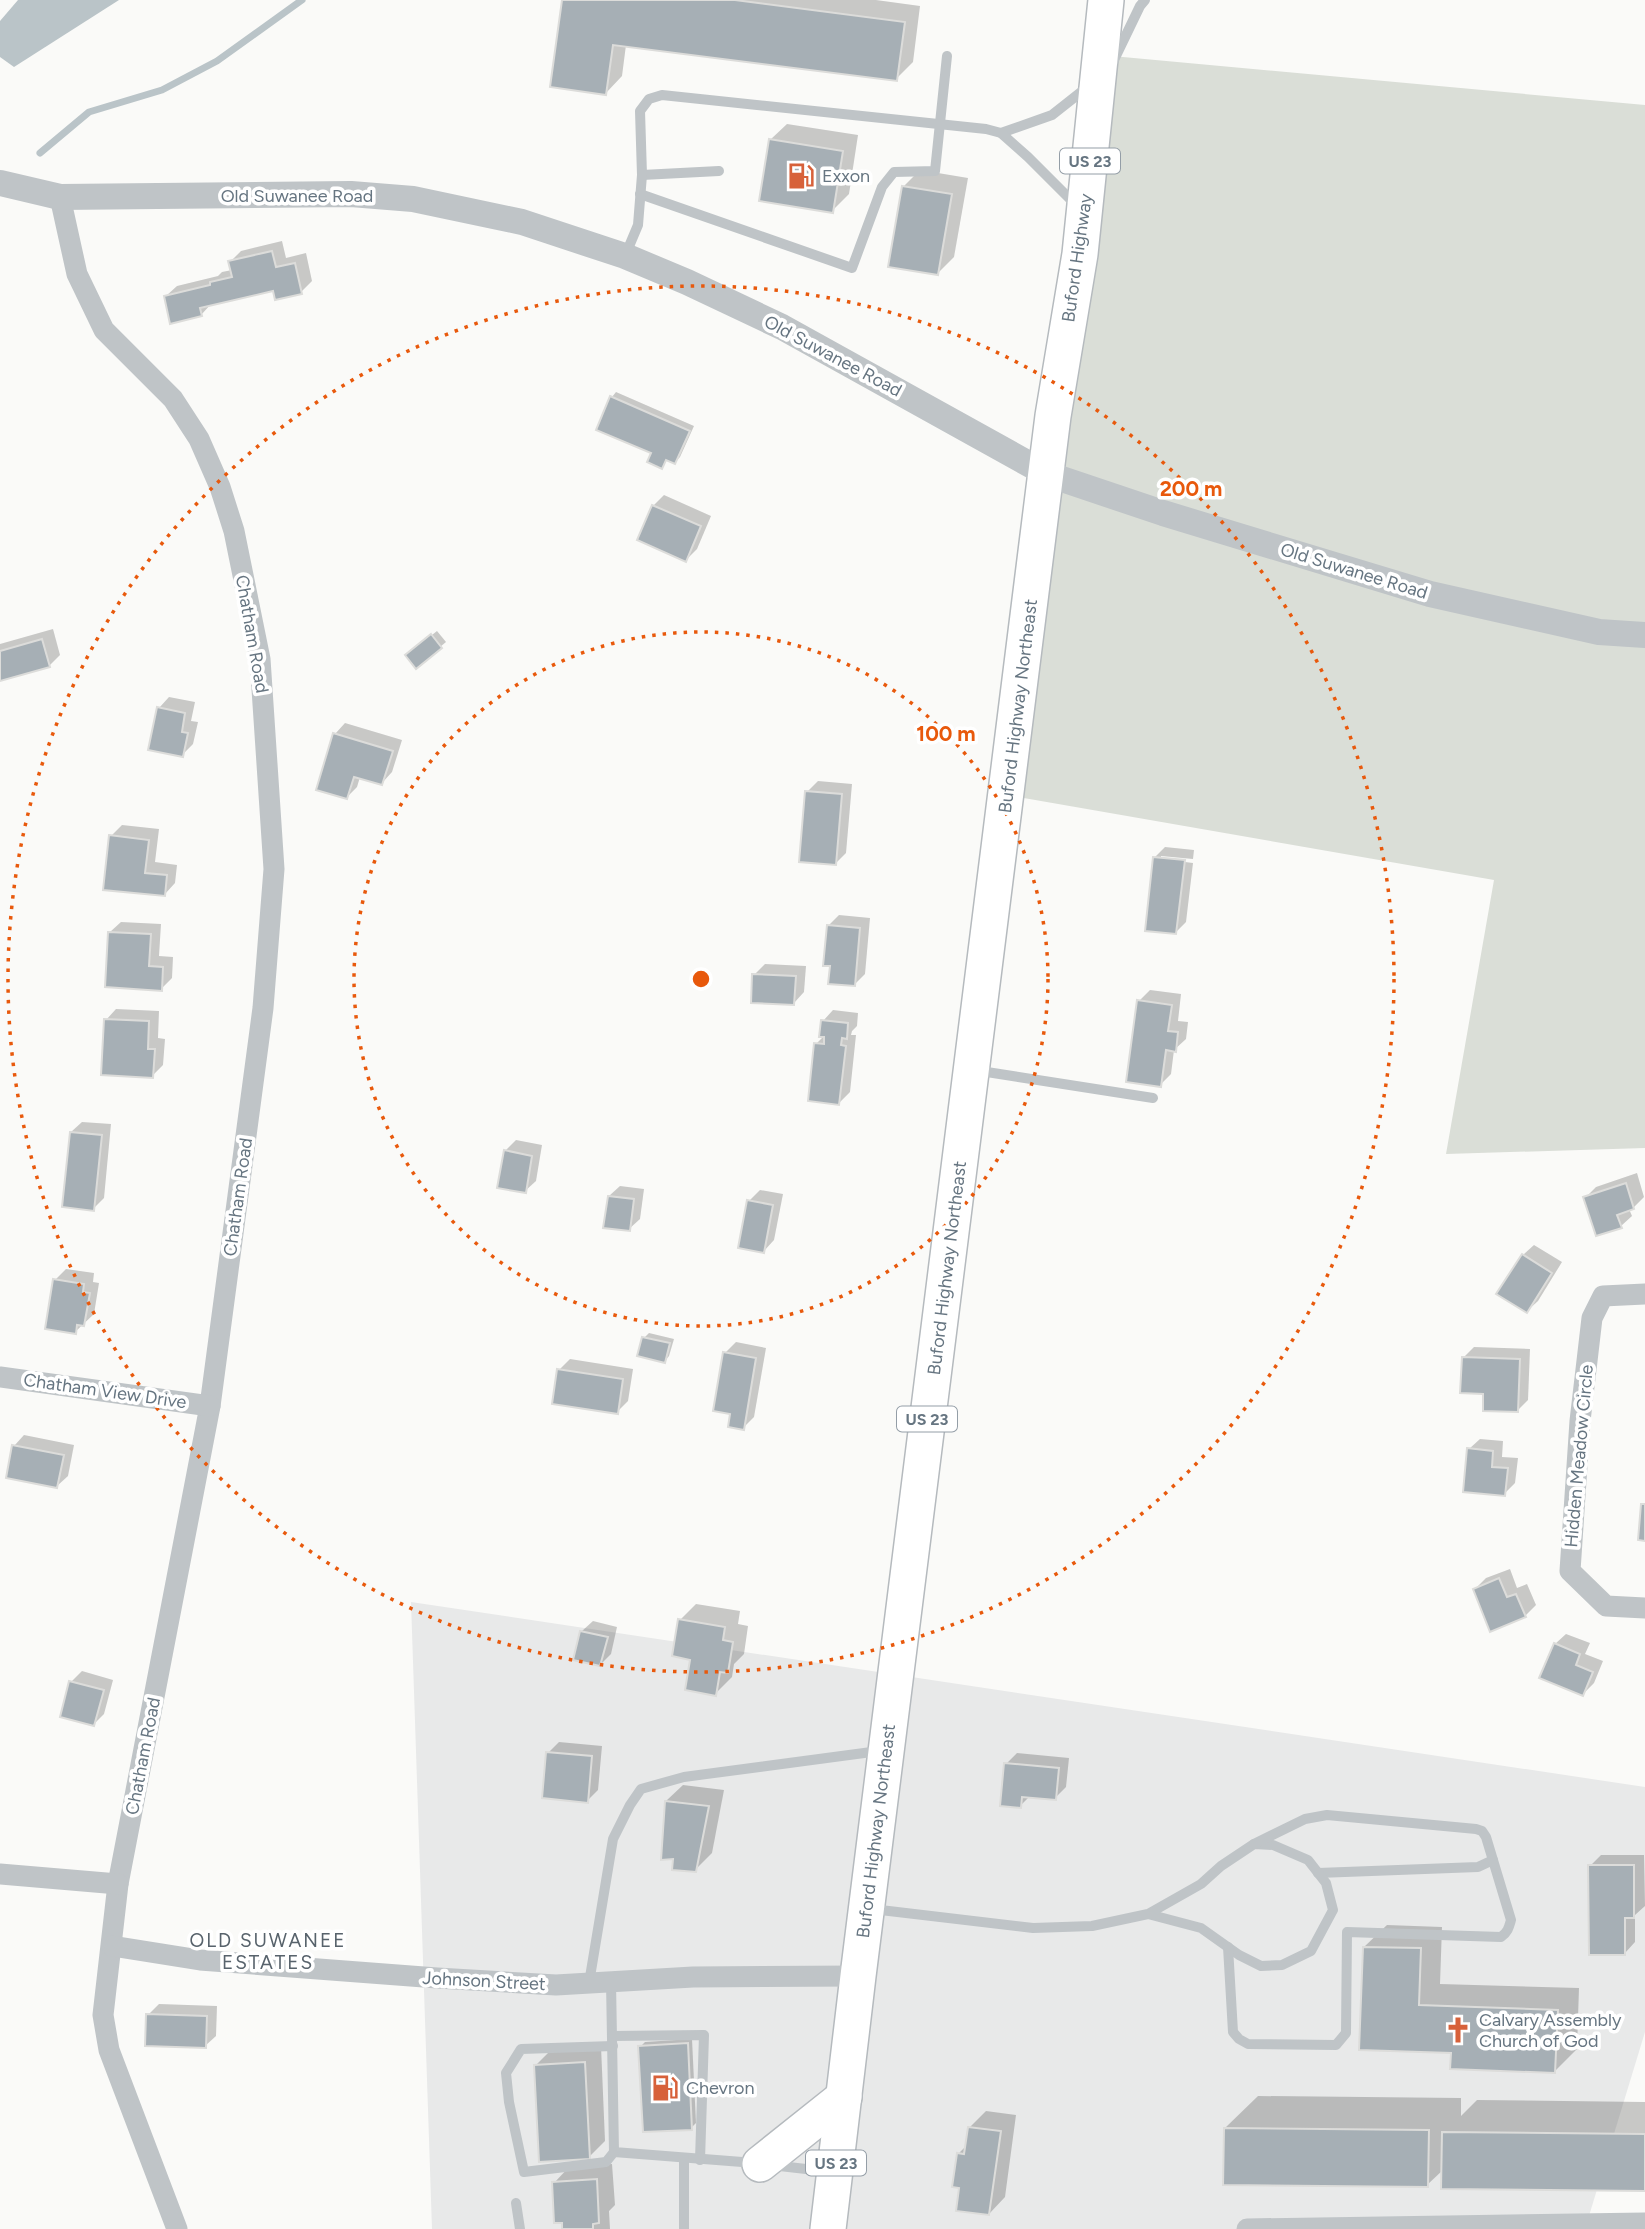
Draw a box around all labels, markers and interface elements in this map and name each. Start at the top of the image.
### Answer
road number: US 23 [1060,148,1120,174]
fuel station icon: Exxon [786,161,816,191]
place label: Exxon [822,165,870,187]
street label: Old Suwanee Road [221,185,373,207]
street label: Buford Highway [1057,192,1097,324]
street label: Old Suwanee Road [760,310,906,402]
text: 200 m [1160,476,1222,501]
street label: Old Suwanee Road [1278,538,1430,604]
street label: Chatham Road [231,573,273,695]
street label: Buford Highway Northeast [994,597,1042,814]
text: 100 m [916,721,976,746]
centre of rings [689,967,713,991]
street label: Chatham Road [219,1136,257,1258]
street label: Buford Highway Northeast [923,1159,971,1376]
street label: Hidden Meadow Circle [1560,1364,1598,1548]
street label: Chatham View Drive [22,1369,188,1413]
road number: US 23 [897,1406,957,1432]
street label: Chatham Road [121,1695,165,1817]
street label: Buford Highway Northeast [852,1722,900,1939]
district label: OLD SUWANEE ESTATES [190,1929,347,1974]
street label: Johnson Street [422,1967,546,1995]
place label: Calvary Assembly Church of God [1479,2009,1622,2052]
church icon: Calvary Assembly Church of God [1443,2015,1473,2045]
fuel station icon: Chevron [650,2073,680,2103]
place label: Chevron [686,2077,755,2099]
road number: US 23 [806,2150,866,2176]

